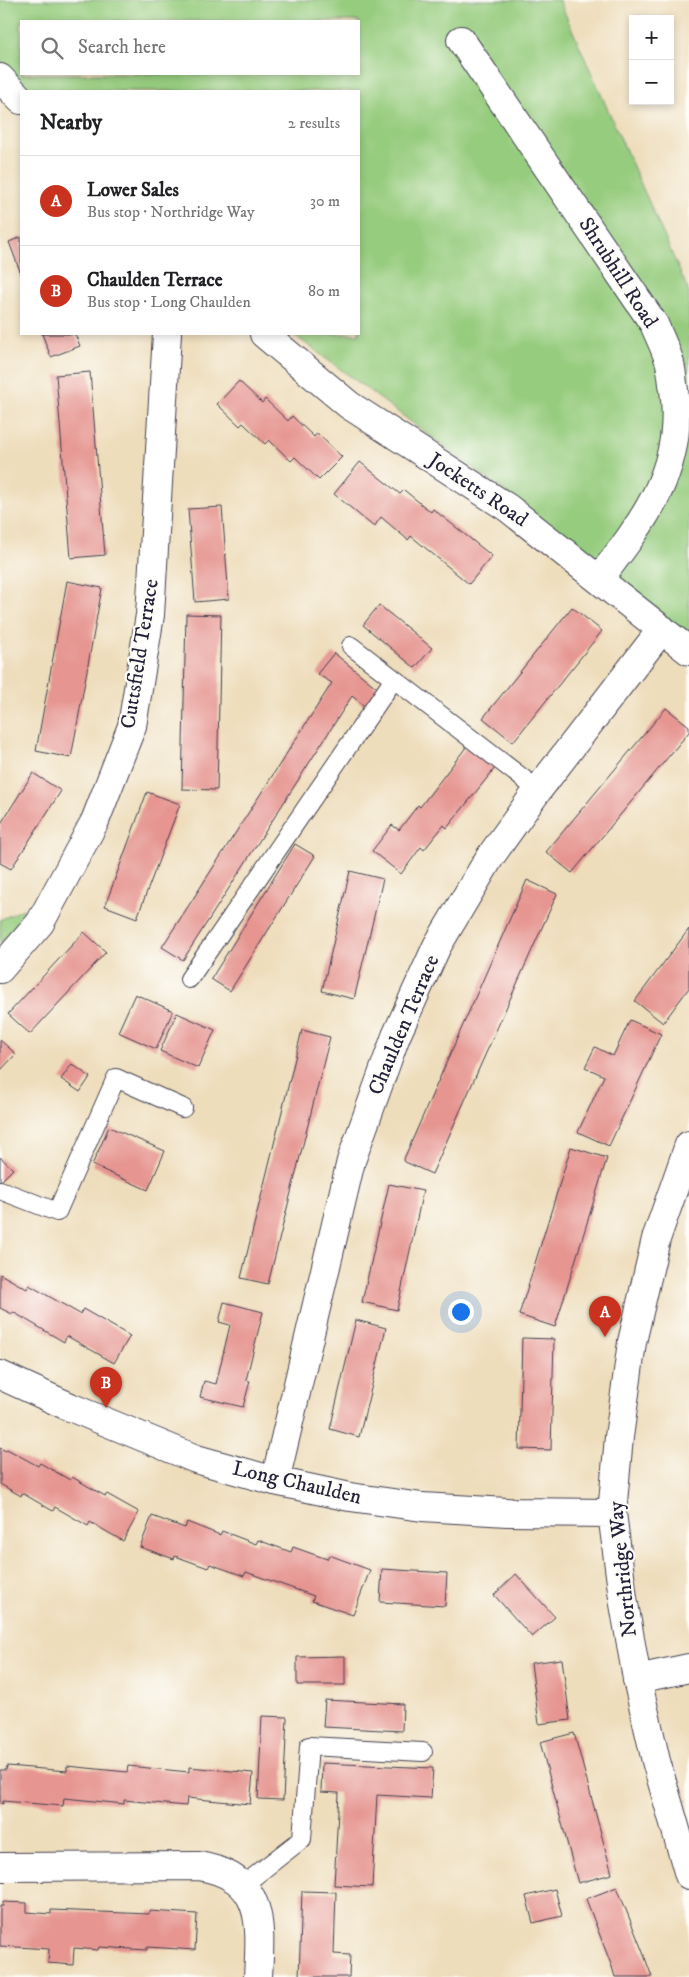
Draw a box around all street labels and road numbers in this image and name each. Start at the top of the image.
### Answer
street label: Shrubhill Road [573,213,664,334]
street label: Jocketts Road [422,446,533,533]
street label: Cuttsfield Terrace [115,577,165,731]
street label: Chaulden Terrace [363,951,445,1099]
street label: Long Chaulden [230,1456,364,1510]
street label: Northridge Way [603,1499,643,1638]

